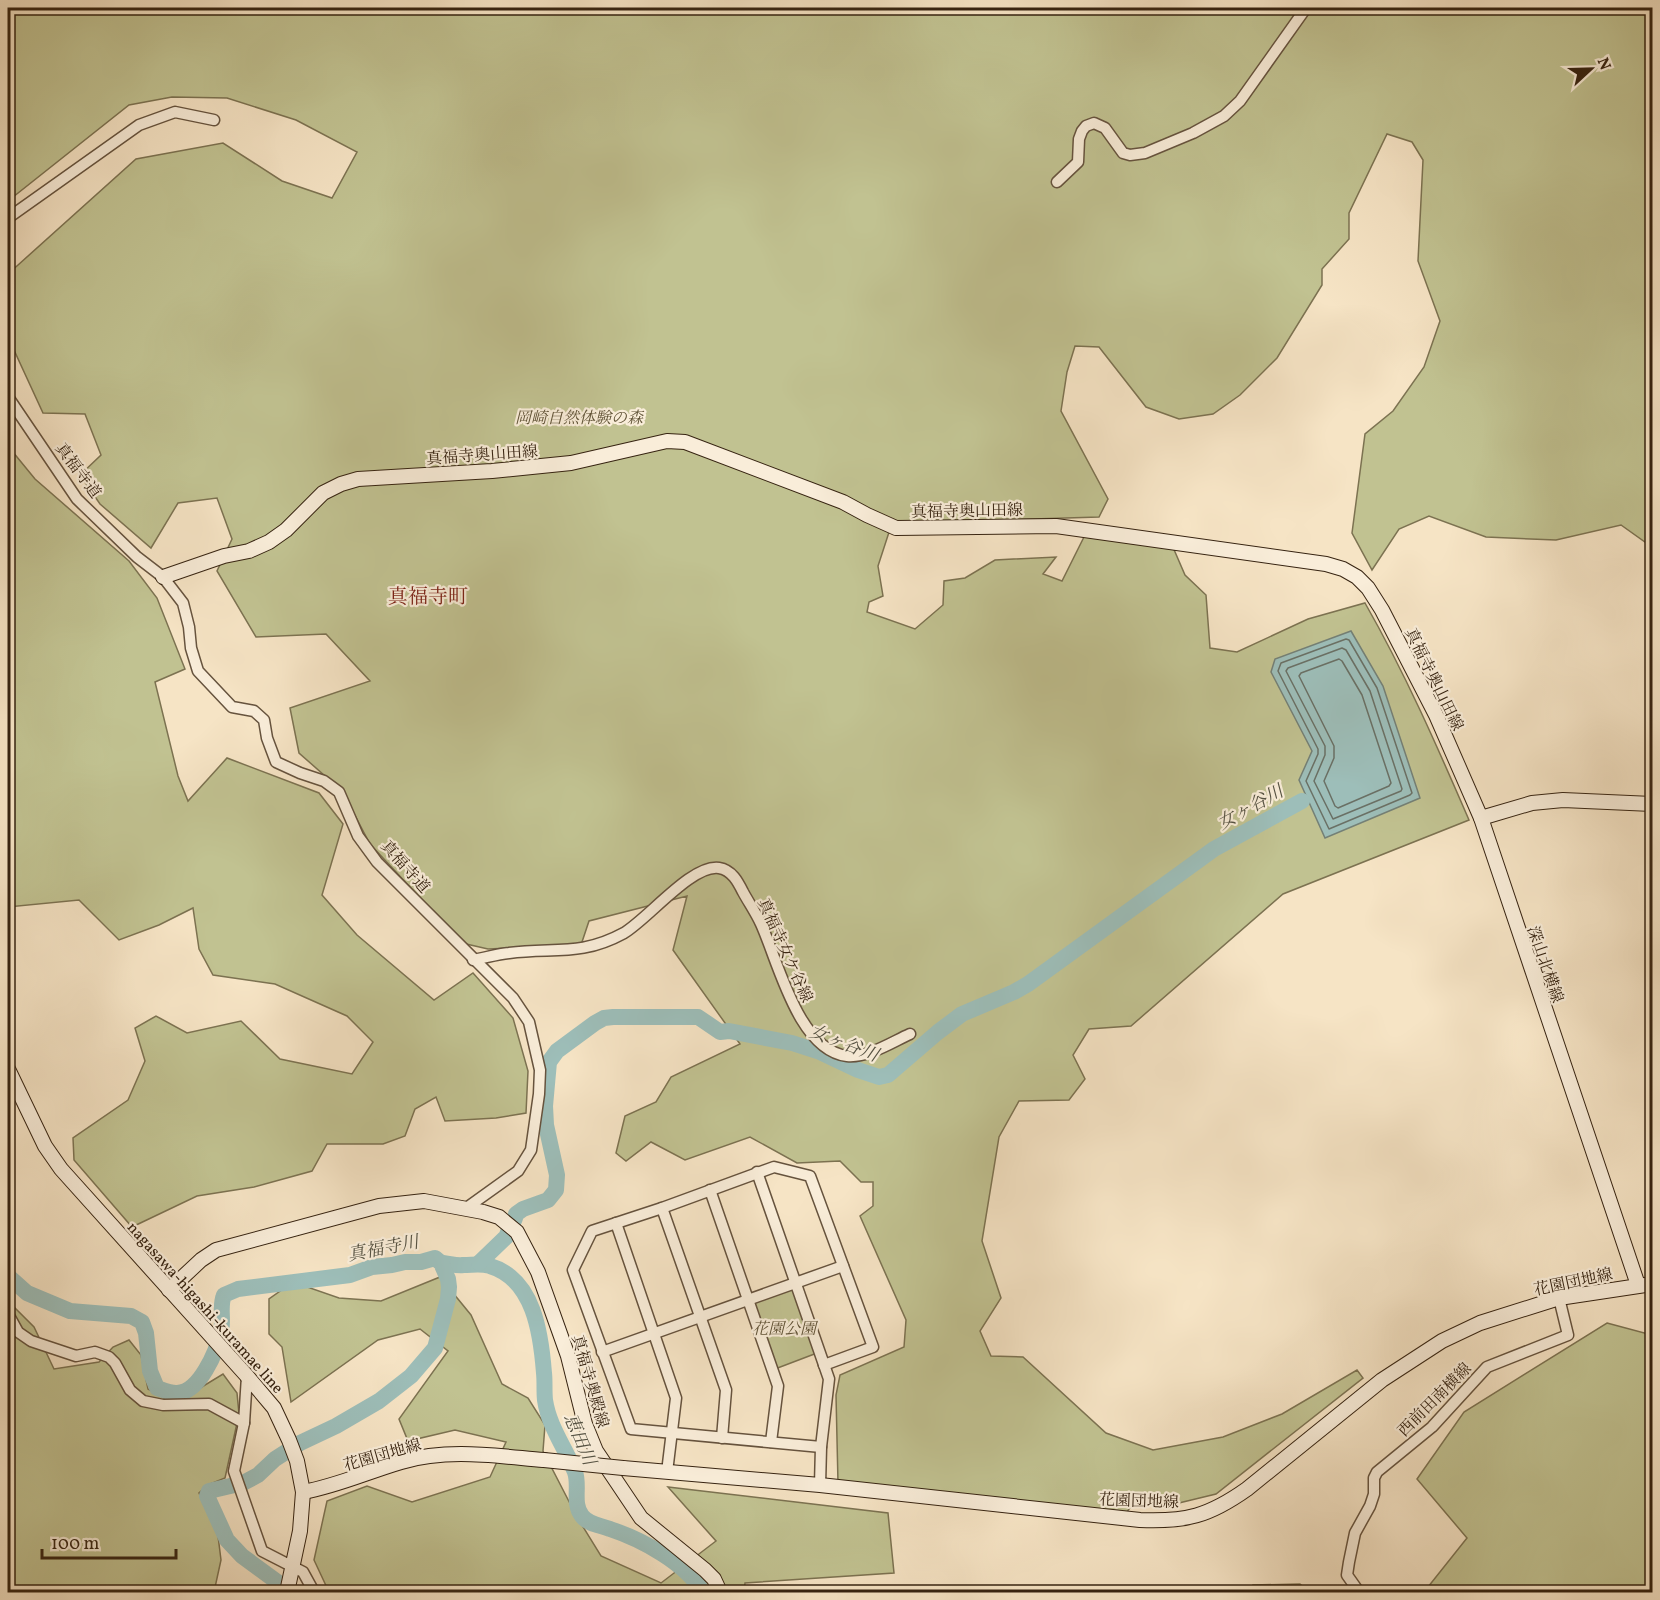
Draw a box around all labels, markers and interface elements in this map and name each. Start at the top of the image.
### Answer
north arrow [1561,39,1621,99]
text: N [1591,55,1616,74]
park label: 岡崎自然体験の森 [515,408,645,430]
street label: 真福寺道 [49,439,105,503]
street label: 真福寺奥山田線 [426,441,539,471]
street label: 真福寺奥山田線 [911,500,1023,524]
district label: 真福寺町 [388,584,468,612]
street label: 真福寺奥山田線 [1399,625,1468,735]
water label: 女ヶ谷川 [1213,779,1290,837]
street label: 真福寺道 [375,836,434,898]
street label: 真福寺女ケ谷線 [751,895,817,1006]
street label: 深山北横線 [1521,923,1568,1006]
water label: 女ヶ谷川 [805,1020,883,1070]
street label: nagasawa-higashi-kuramae line [121,1218,288,1399]
water label: 真福寺川 [346,1230,423,1269]
street label: 花園団地線 [1532,1264,1615,1302]
park label: 花園公園 [752,1319,819,1341]
street label: 真福寺奥殿線 [565,1332,613,1431]
street label: 西前田南横線 [1394,1359,1477,1442]
water label: 恵田川 [557,1410,601,1471]
street label: 花園団地線 [341,1434,424,1478]
street label: 花園団地線 [1099,1490,1179,1514]
scale bar [42,1522,176,1560]
text: 100 m [51,1532,100,1557]

